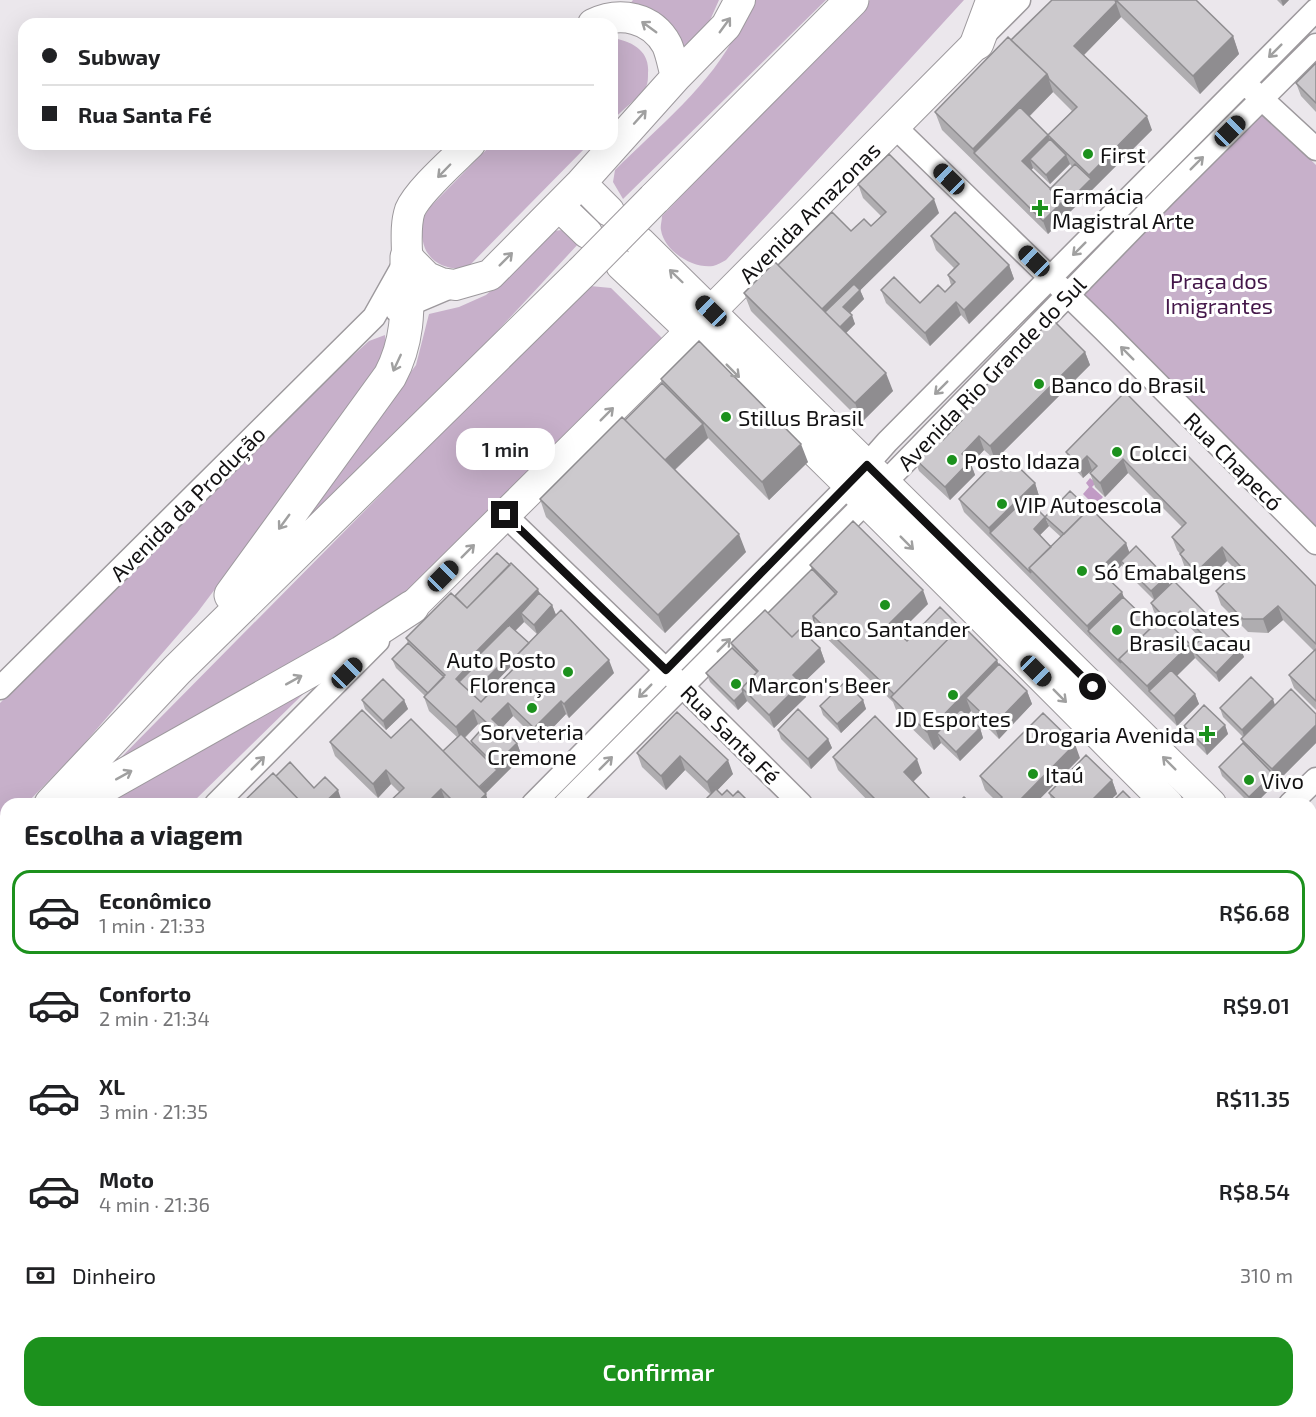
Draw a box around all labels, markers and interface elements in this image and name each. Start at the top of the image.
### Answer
one-way arrow [719,17,731,33]
one-way arrow [641,21,657,34]
text: Subway [78,43,160,69]
one-way arrow [1268,44,1282,59]
text: Rua Santa Fé [78,101,212,127]
one-way arrow [633,110,647,125]
car [1211,112,1249,150]
street label: Avenida Amazonas [733,136,885,288]
place label: First [1100,141,1146,167]
marker: First [1081,147,1095,161]
one-way arrow [1190,156,1205,170]
car [930,160,968,198]
one-way arrow [436,163,451,178]
place label: Farmácia Magistral Arte [1052,182,1195,233]
marker: Farmácia Magistral Arte [1033,201,1047,215]
car [1015,242,1053,280]
one-way arrow [1071,242,1086,257]
one-way arrow [498,252,513,266]
park label: Praça dos Imigrantes [1165,267,1273,318]
one-way arrow [668,269,683,284]
street label: Avenida Rio Grande do Sul [892,270,1091,475]
car [692,292,730,330]
one-way arrow [1119,346,1134,360]
one-way arrow [390,354,402,372]
one-way arrow [726,364,741,379]
place label: Banco do Brasil [1051,371,1206,397]
marker: Banco do Brasil [1032,377,1046,391]
one-way arrow [934,380,949,395]
place label: Stillus Brasil [738,404,864,430]
street label: Rua Chapecó [1179,406,1289,516]
one-way arrow [599,407,614,422]
marker: Stillus Brasil [719,410,733,424]
street label: Avenida da Produção [104,420,271,587]
callout: 1 min [456,428,554,470]
text: 1 min [482,437,529,461]
place label: Colcci [1129,439,1187,465]
marker: Colcci [1110,445,1124,459]
place label: Posto Idaza [964,447,1080,473]
marker: Posto Idaza [945,453,959,467]
place label: VIP Autoescola [1014,491,1162,517]
marker: VIP Autoescola [995,497,1009,511]
route end [491,501,518,528]
one-way arrow [278,514,291,530]
one-way arrow [900,536,915,551]
one-way arrow [461,544,476,559]
car [424,557,462,595]
place label: Só Emabalgens [1094,558,1247,584]
marker: Só Emabalgens [1075,564,1089,578]
marker: Banco Santander [878,598,892,612]
place label: Chocolates Brasil Cacau [1129,604,1251,655]
place label: Banco Santander [800,615,970,641]
marker: Chocolates Brasil Cacau [1110,623,1124,637]
one-way arrow [717,638,732,653]
place label: Auto Posto Florença [447,646,556,699]
car [1017,652,1055,690]
car [328,654,366,692]
marker: Auto Posto Florença [561,665,575,679]
place label: Marcon's Beer [748,671,890,697]
one-way arrow [285,673,302,685]
route start [1079,673,1106,700]
marker: Marcon's Beer [729,677,743,691]
street label: Rua Santa Fé [676,679,786,789]
one-way arrow [638,684,653,698]
marker: JD Esportes [946,688,960,702]
one-way arrow [1053,688,1067,703]
marker: Sorveteria Cremone [525,701,539,715]
place label: JD Esportes [895,705,1011,731]
place label: Sorveteria Cremone [480,718,584,769]
place label: Drogaria Avenida [1025,721,1195,747]
marker: Drogaria Avenida [1200,727,1214,741]
one-way arrow [250,755,265,770]
one-way arrow [599,755,614,770]
one-way arrow [1162,756,1177,770]
place label: Itaú [1045,761,1084,787]
marker: Itaú [1026,767,1040,781]
place label: Vivo [1261,767,1304,793]
one-way arrow [115,769,132,781]
marker: Vivo [1242,773,1256,787]
text: Escolha a viagem [24,818,243,850]
icon: car [27,885,81,939]
text: Econômico [99,887,211,913]
text: R$6.68 [1219,899,1290,925]
text: 1 min · 21:33 [99,913,205,937]
icon: car [27,978,81,1032]
text: Conforto [99,980,191,1006]
text: R$9.01 [1223,992,1290,1018]
text: 2 min · 21:34 [99,1006,210,1030]
icon: car [27,1071,81,1125]
text: XL [99,1073,125,1099]
text: R$11.35 [1215,1085,1290,1111]
text: 3 min · 21:35 [99,1099,208,1123]
icon: car [27,1164,81,1218]
text: Moto [99,1166,154,1192]
text: R$8.54 [1219,1178,1290,1204]
text: 4 min · 21:36 [99,1192,210,1216]
icon: cash [24,1259,57,1292]
text: Dinheiro [72,1262,156,1288]
text: 310 m [1240,1263,1293,1287]
button: Confirmar [24,1337,1293,1406]

